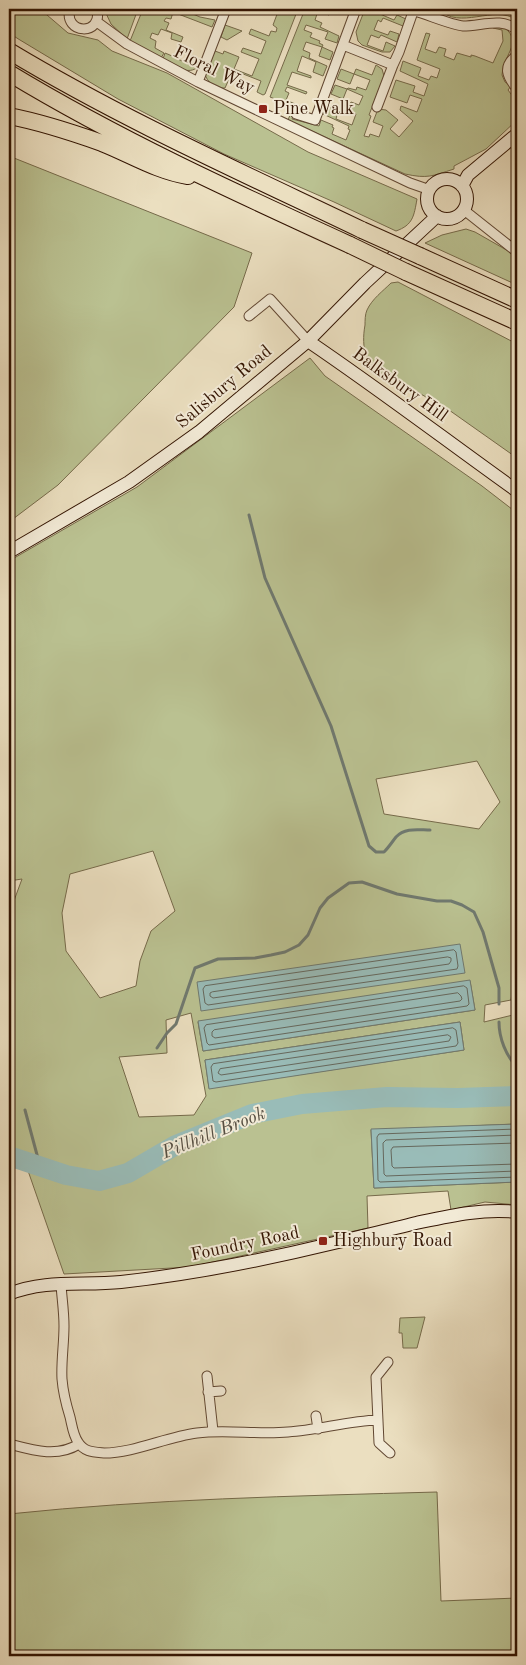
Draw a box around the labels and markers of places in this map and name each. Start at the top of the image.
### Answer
place label: Pine Walk [273,100,354,118]
marker: Pine Walk [257,103,269,115]
place label: Highbury Road [333,1232,452,1250]
marker: Highbury Road [317,1235,329,1247]

